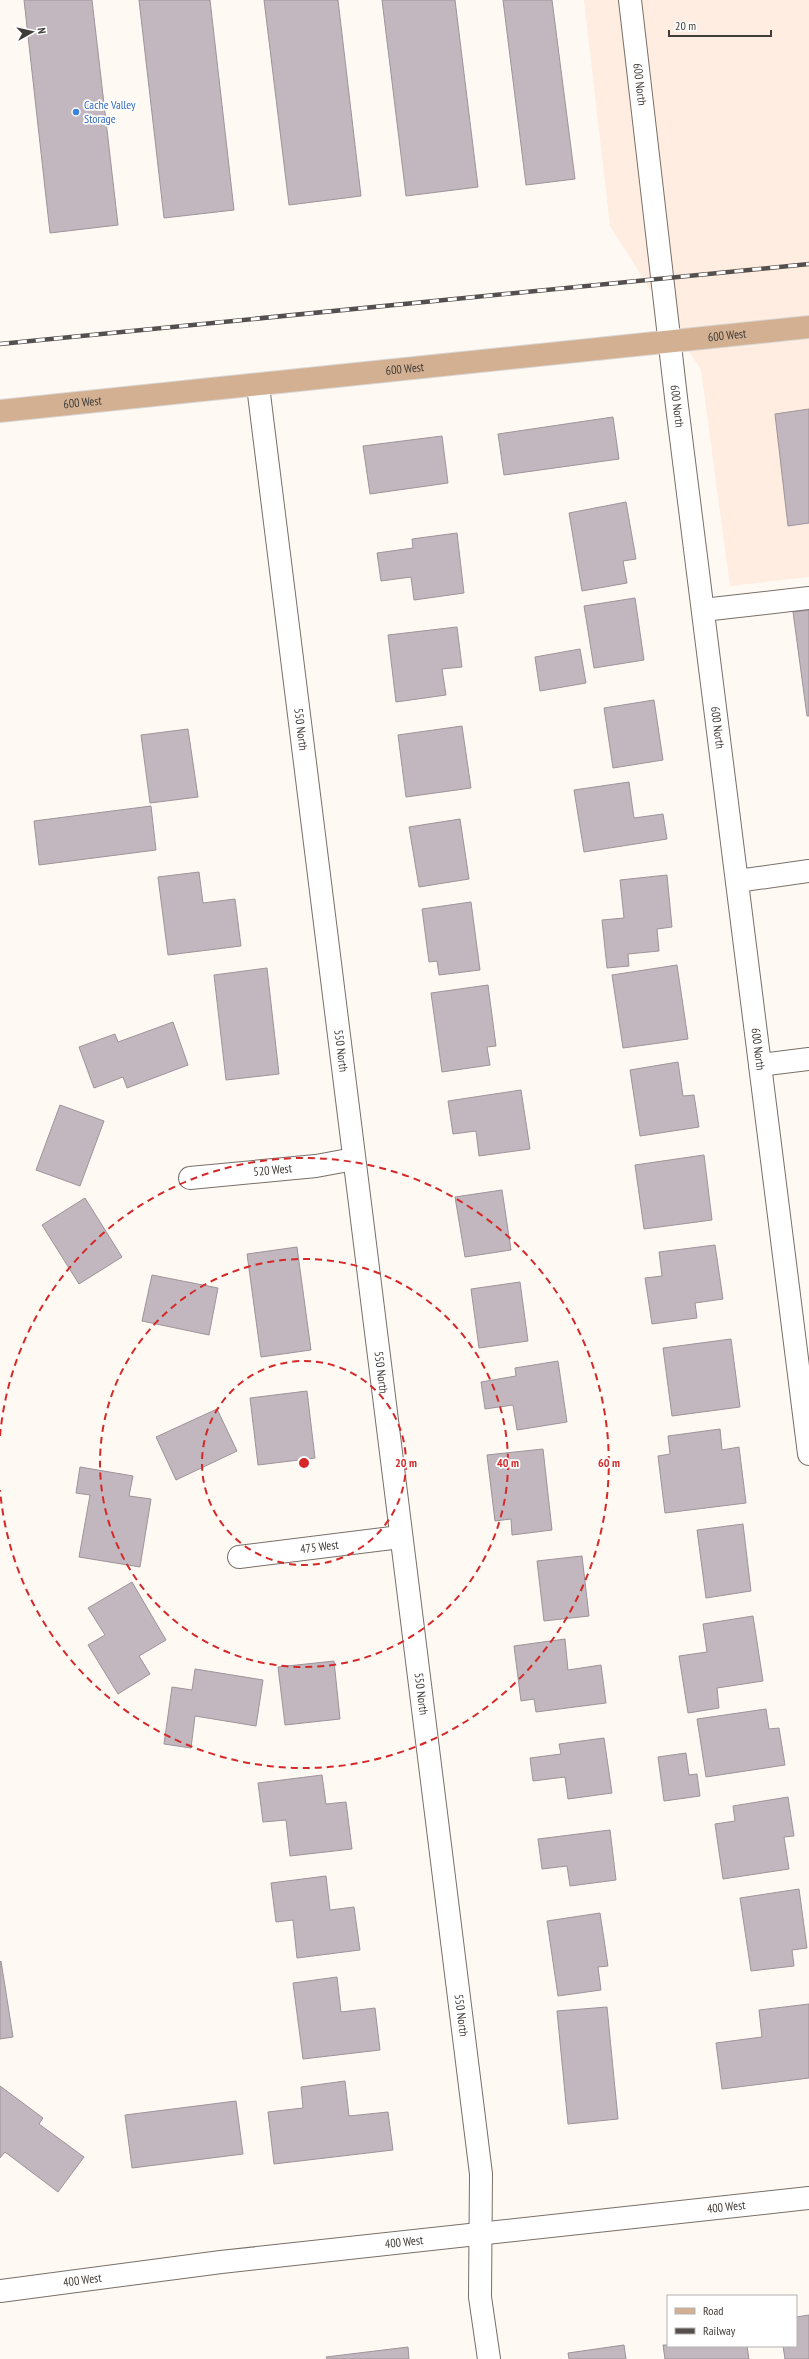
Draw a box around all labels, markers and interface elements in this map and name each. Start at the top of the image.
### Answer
north arrow [12,12,52,52]
scale bar [669,12,771,38]
text: 20 m [675,18,696,33]
text: N [35,27,49,35]
street label: 600 North [630,62,650,106]
place label: Cache Valley Storage [84,97,136,126]
marker: Cache Valley Storage [71,107,81,117]
street label: 600 West [707,325,748,344]
street label: 600 West [385,359,425,378]
street label: 600 North [668,384,688,428]
street label: 600 West [63,392,103,411]
street label: 600 North [708,706,728,750]
street label: 550 North [291,707,311,751]
street label: 600 North [748,1027,769,1071]
street label: 550 North [331,1029,351,1073]
street label: 520 West [253,1160,293,1179]
street label: 550 North [371,1350,392,1394]
text: 20 m [395,1455,417,1470]
text: 40 m [497,1455,519,1470]
text: 60 m [598,1455,620,1470]
centre of rings [297,1456,311,1470]
street label: 475 West [299,1537,340,1556]
street label: 550 North [412,1672,432,1716]
street label: 550 North [452,1993,472,2037]
street label: 400 West [706,2197,747,2216]
street label: 400 West [384,2232,425,2251]
street label: 400 West [62,2270,103,2290]
legend [667,2295,797,2347]
text: Road [703,2303,723,2318]
text: Railway [703,2323,736,2338]

